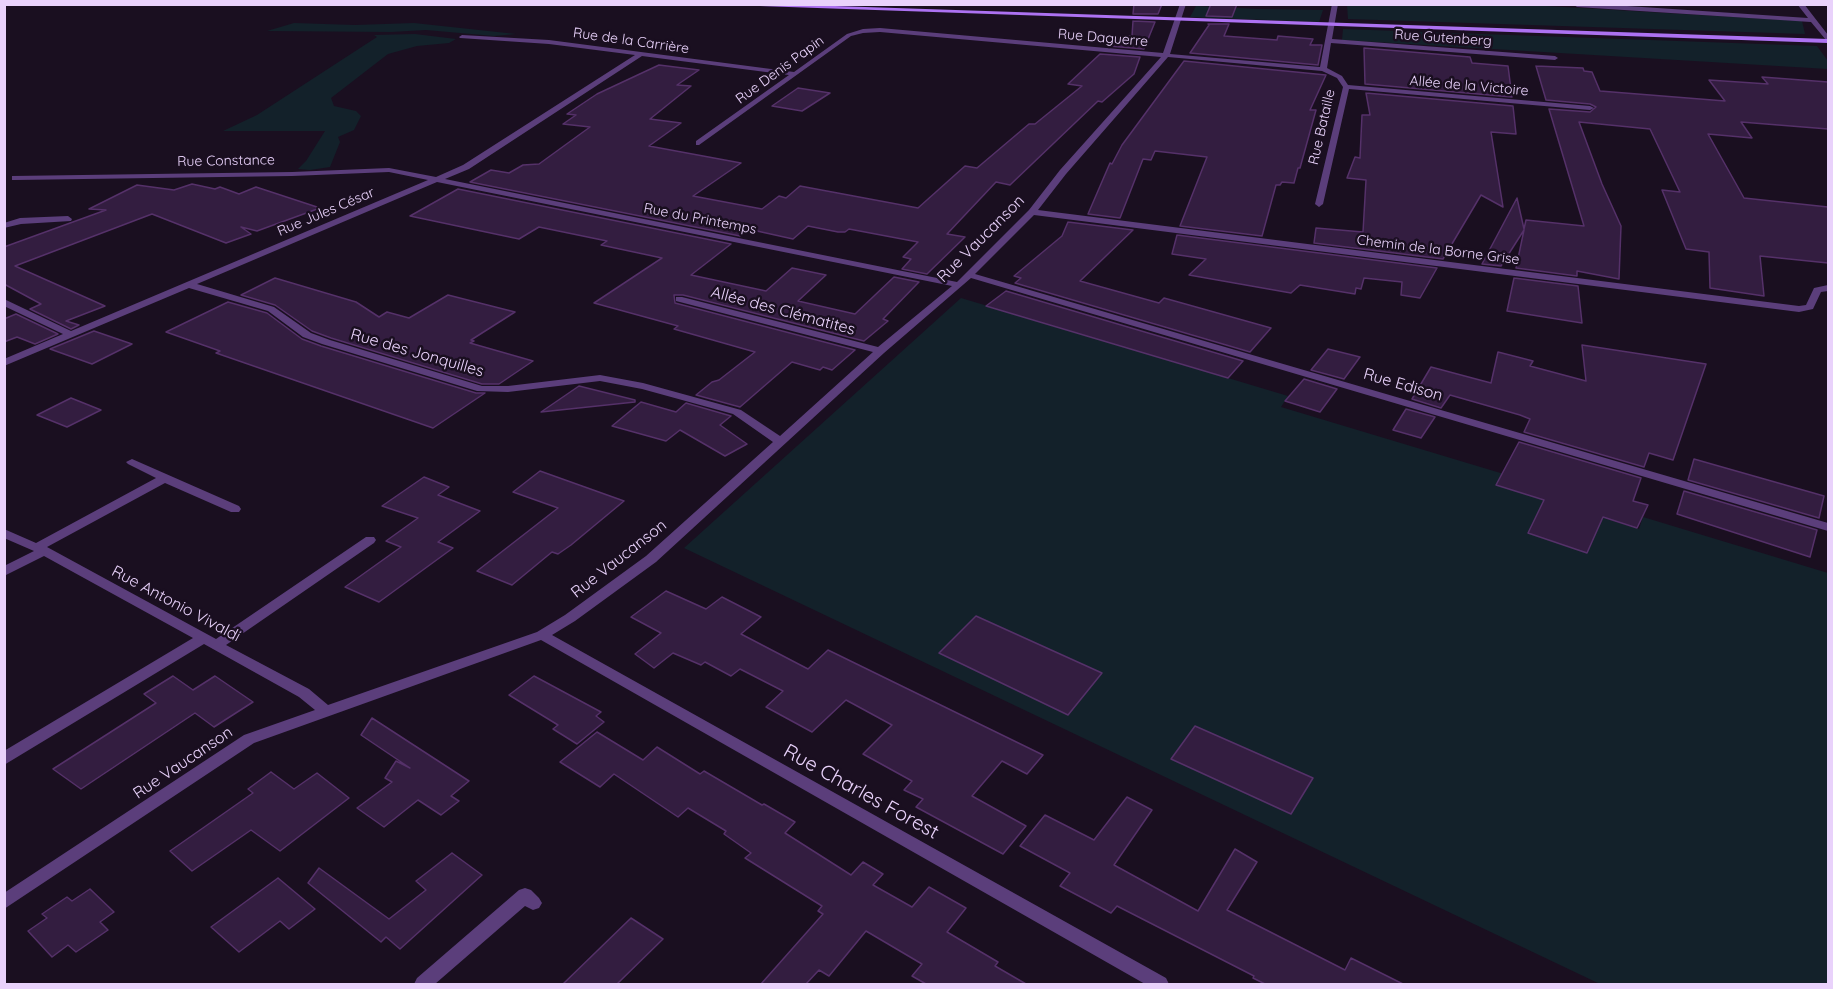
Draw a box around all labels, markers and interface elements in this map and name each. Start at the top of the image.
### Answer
street label: Rue de la Carrière [572,25,690,57]
street label: Rue Daguerre [1057,26,1149,50]
street label: Rue Gutenberg [1394,26,1492,50]
street label: Rue Denis Papin [733,32,827,108]
street label: Allée de la Victoire [1409,72,1529,100]
street label: Rue Bataille [1305,88,1339,166]
street label: Rue Constance [177,152,275,170]
street label: Rue Jules César [275,184,377,240]
street label: Rue Vaucanson [933,191,1029,287]
street label: Rue du Printemps [642,200,758,238]
street label: Chemin de la Borne Grise [1356,232,1520,268]
street label: Allée des Clématites [709,282,857,340]
street label: Rue des Jonquilles [348,325,486,381]
street label: Rue Edison [1361,365,1445,405]
street label: Rue Vaucanson [567,516,671,602]
street label: Rue Antonio Vivaldi [108,562,244,646]
street label: Rue Vaucanson [130,723,236,803]
street label: Rue Charles Forest [779,739,943,845]

